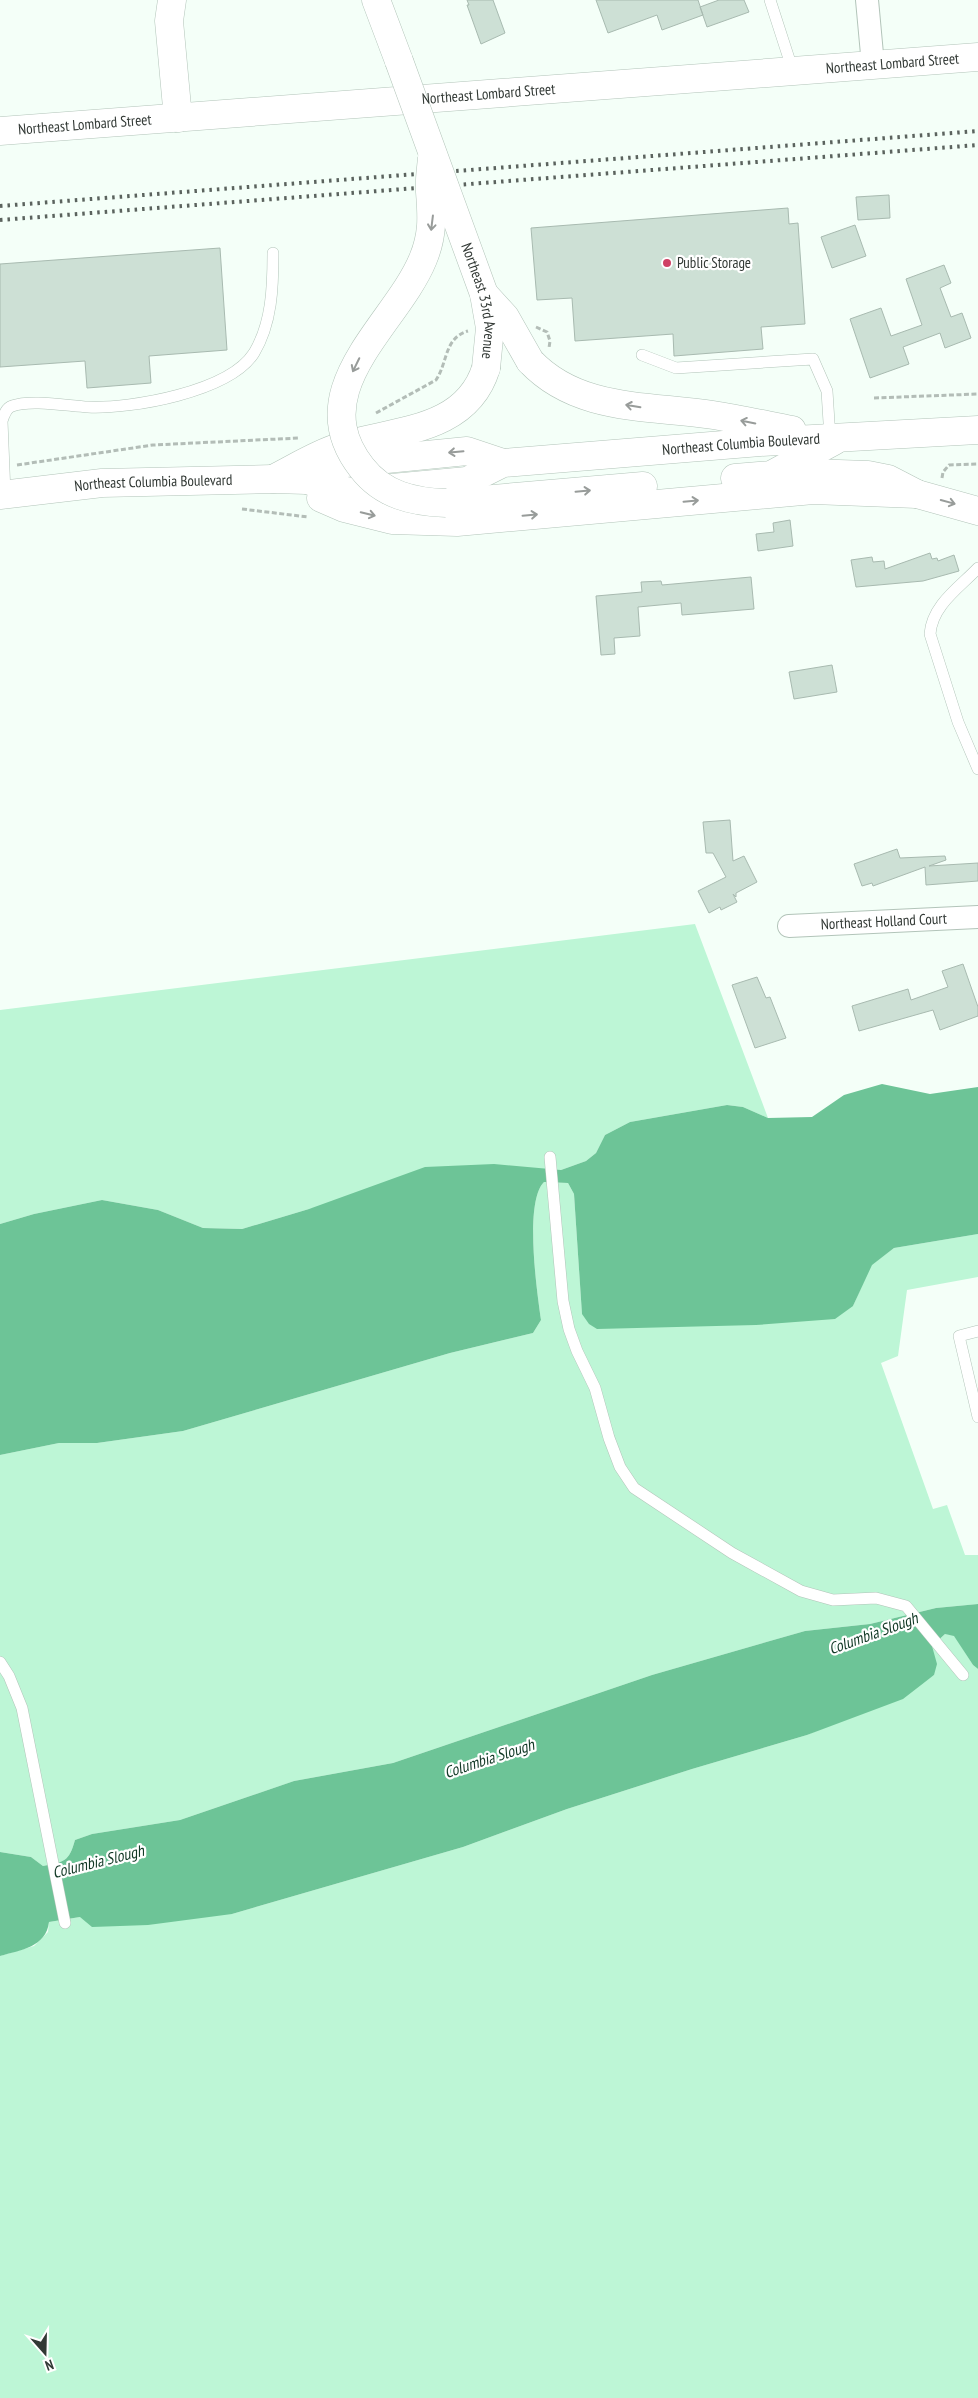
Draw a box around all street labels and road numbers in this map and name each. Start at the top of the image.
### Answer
street label: Northeast Lombard Street [825,48,960,77]
street label: Northeast Lombard Street [421,79,556,108]
street label: Northeast Lombard Street [17,110,152,139]
street label: Northeast 33rd Avenue [457,240,500,360]
street label: Northeast Columbia Boulevard [661,429,820,459]
street label: Northeast Columbia Boulevard [73,470,233,495]
street label: Northeast Holland Court [820,908,947,933]

